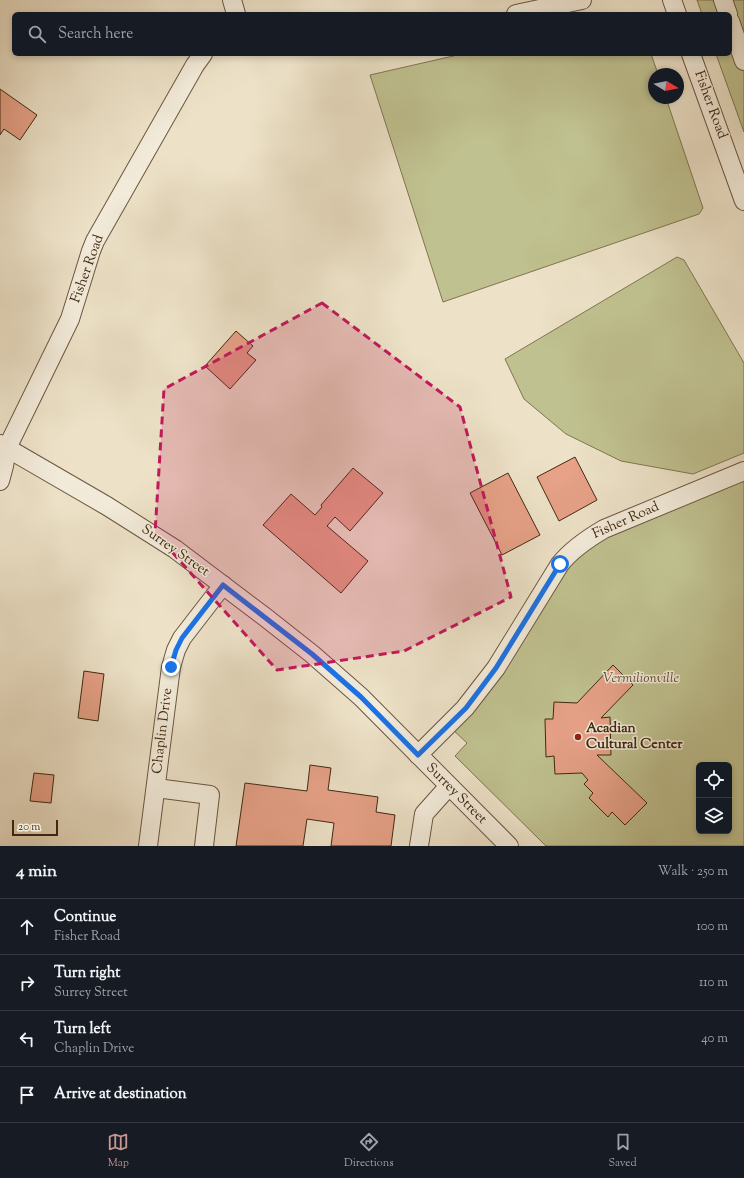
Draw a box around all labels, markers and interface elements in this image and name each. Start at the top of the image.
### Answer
search box [12,12,732,56]
icon: search [26,23,48,45]
text: Search here [58,24,133,45]
north arrow [648,68,684,104]
street label: Fisher Road [688,68,732,142]
street label: Fisher Road [66,232,110,306]
street label: Fisher Road [589,497,663,545]
street label: Surrey Street [137,520,213,582]
route start [551,555,569,573]
route end [162,658,180,676]
park label: Vermilionville [603,669,680,689]
street label: Chaplin Drive [148,687,178,775]
place label: Acadian Cultural Center [586,719,683,755]
marker: Acadian Cultural Center [573,732,583,742]
street label: Surrey Street [421,759,491,829]
map controls [696,762,732,834]
button: locate [696,762,732,798]
button: layers [696,798,732,834]
scale bar [12,818,58,837]
text: 20 m [18,819,40,835]
text: 4 min [16,860,57,884]
text: Walk · 250 m [658,863,728,881]
text: Continue [54,907,116,928]
icon: ahead [16,916,38,938]
text: 100 m [696,918,728,936]
text: Fisher Road [54,928,120,946]
text: Turn right [54,963,120,984]
icon: right [16,972,38,994]
text: 110 m [699,974,728,992]
text: Surrey Street [54,984,128,1002]
text: Turn left [54,1019,111,1040]
icon: left [16,1028,38,1050]
text: 40 m [701,1030,728,1048]
text: Chaplin Drive [54,1040,134,1058]
icon: arrive [16,1084,38,1106]
text: Arrive at destination [54,1084,187,1105]
tab: Map [107,1131,129,1171]
tab: Directions [344,1131,394,1171]
tab: Saved [608,1131,637,1171]

